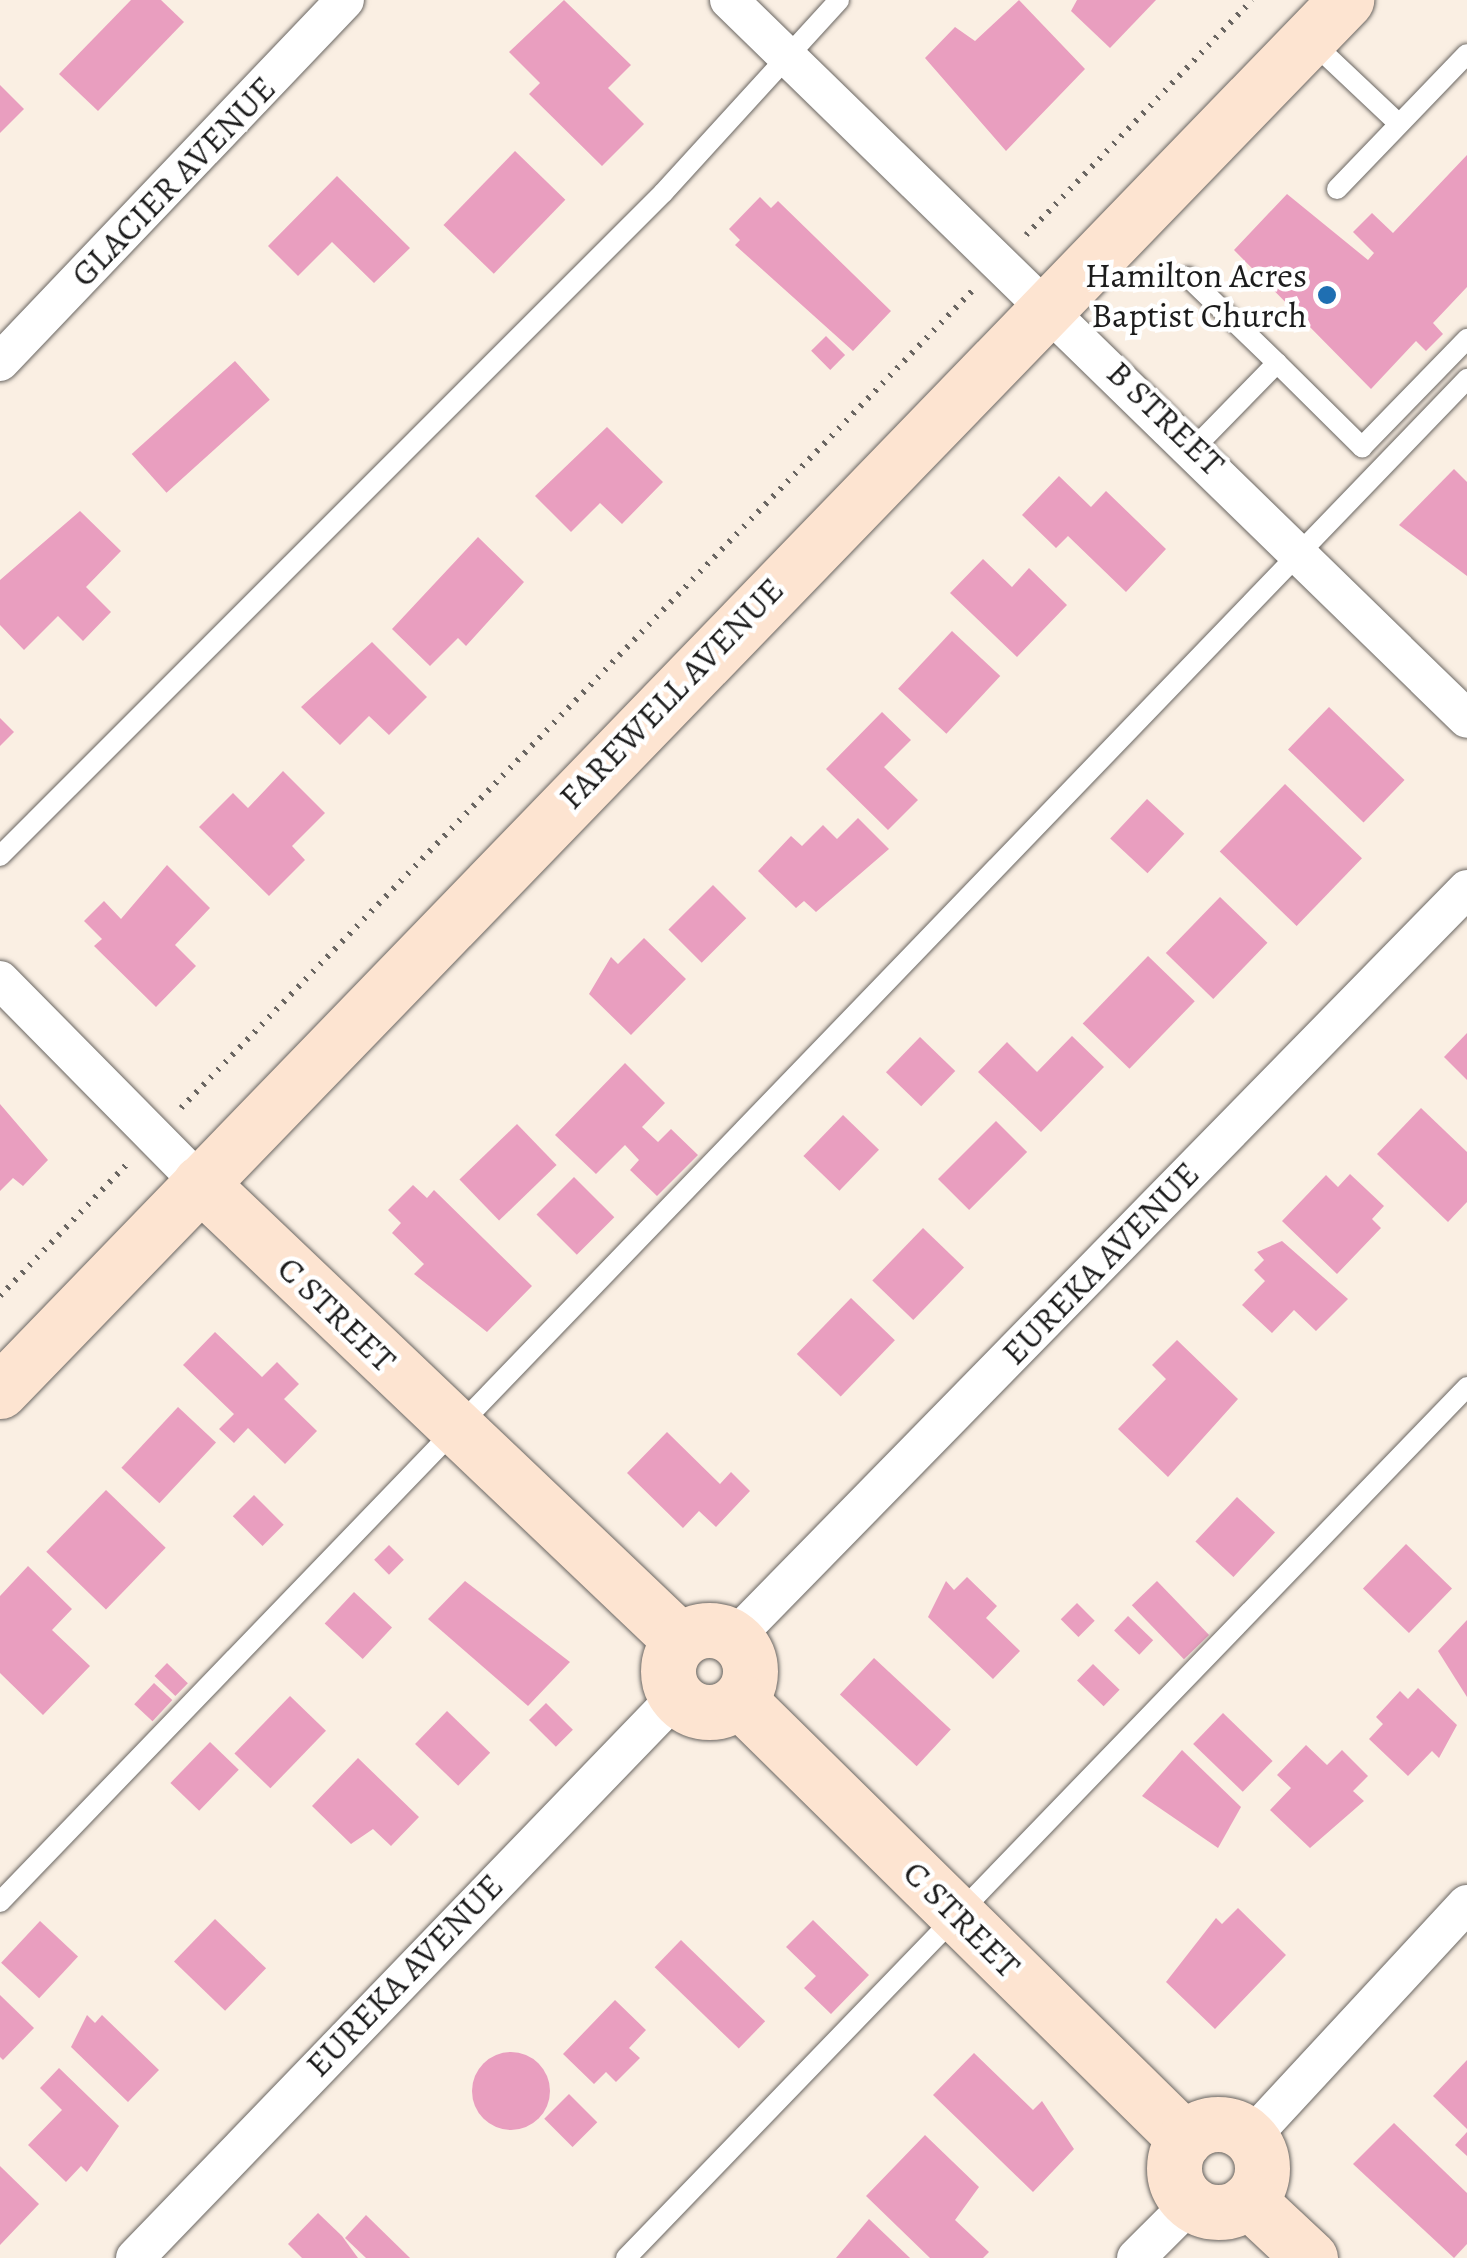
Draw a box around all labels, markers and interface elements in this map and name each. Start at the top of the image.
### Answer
street label: GLACIER AVENUE [62,67,284,295]
place label: Hamilton Acres Baptist Church [1085,254,1307,336]
marker: Hamilton Acres Baptist Church [1316,284,1338,306]
street label: B STREET [1098,352,1234,484]
street label: FAREWELL AVENUE [550,569,792,817]
street label: EUREKA AVENUE [992,1153,1208,1373]
street label: C STREET [269,1247,405,1381]
street label: C STREET [895,1852,1029,1986]
street label: EUREKA AVENUE [296,1865,512,2085]

